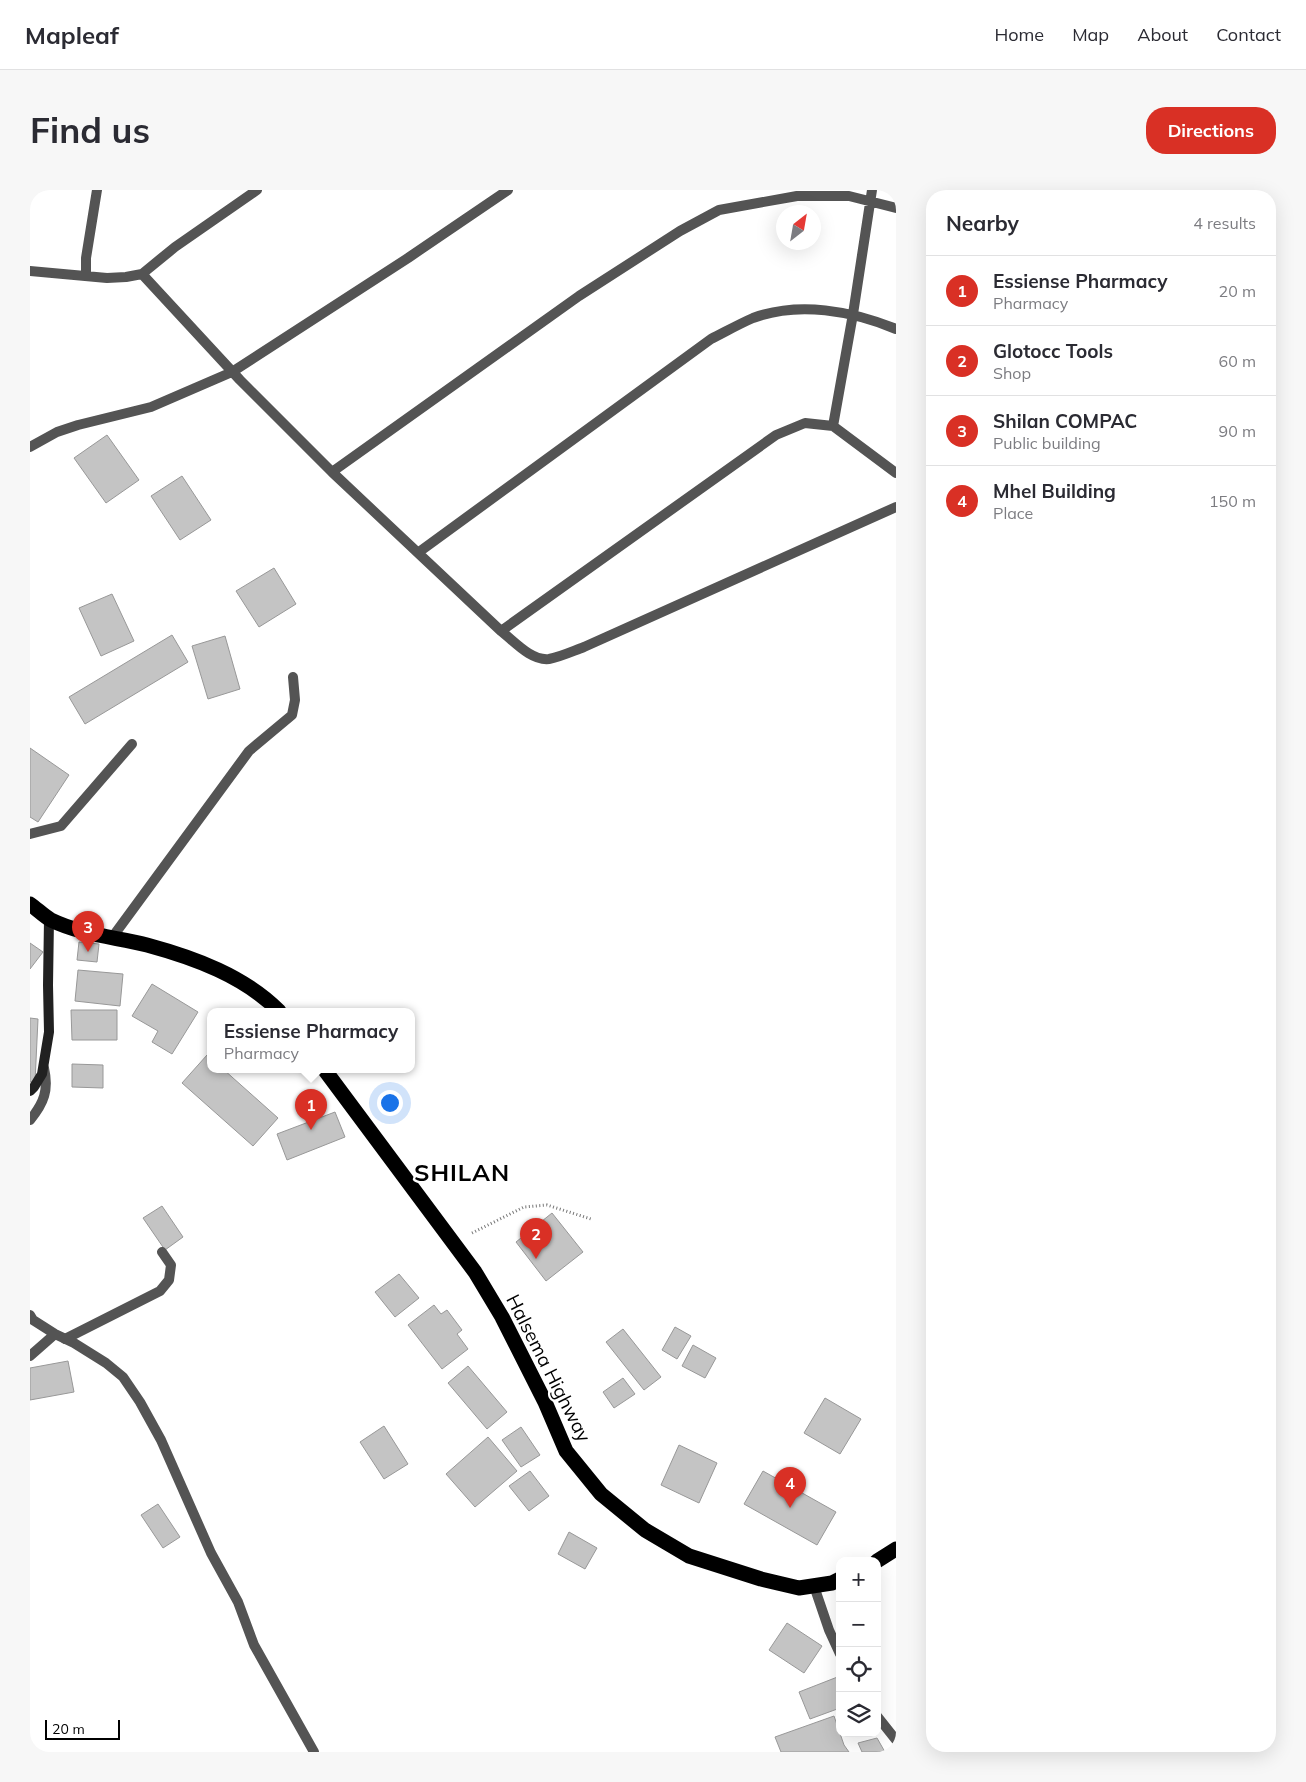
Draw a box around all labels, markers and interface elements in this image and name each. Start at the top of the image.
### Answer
text: Mapleaf [25,20,119,50]
text: Home [994,23,1044,46]
text: Map [1072,23,1109,46]
text: About [1137,23,1188,46]
text: Contact [1216,23,1281,46]
button: Directions [1146,107,1276,154]
text: Find us [30,108,150,152]
north arrow [776,205,821,250]
text: Nearby [946,210,1019,236]
text: 4 results [1193,213,1256,233]
text: Essiense Pharmacy [993,269,1167,293]
text: 1 [957,281,967,301]
text: 20 m [1219,281,1256,301]
text: Pharmacy [993,293,1068,313]
text: Glotocc Tools [993,339,1113,363]
text: 2 [957,351,967,371]
text: 60 m [1219,351,1256,371]
text: Shop [993,363,1031,383]
text: Shilan COMPAC [993,409,1137,433]
text: 3 [957,421,967,441]
text: 90 m [1219,421,1256,441]
text: Public building [993,433,1101,453]
text: Mhel Building [993,479,1116,503]
text: 4 [957,491,967,511]
text: 150 m [1209,491,1256,511]
text: Place [993,503,1033,523]
pin: 3 [72,911,104,952]
popup [207,1008,415,1073]
text: Essiense Pharmacy [224,1019,398,1043]
text: Pharmacy [224,1043,299,1063]
pin: 1 [295,1089,327,1130]
your location [377,1090,403,1116]
district label: SHILAN [414,1157,510,1187]
pin: 2 [520,1218,552,1259]
street label: Halsema Highway [501,1290,597,1446]
pin: 4 [774,1467,806,1508]
map controls [836,1557,881,1737]
button: + [836,1557,881,1602]
button: − [836,1602,881,1647]
button: locate [836,1647,881,1692]
button: layers [836,1692,881,1737]
scale bar [45,1717,120,1740]
text: 20 m [52,1720,85,1738]

